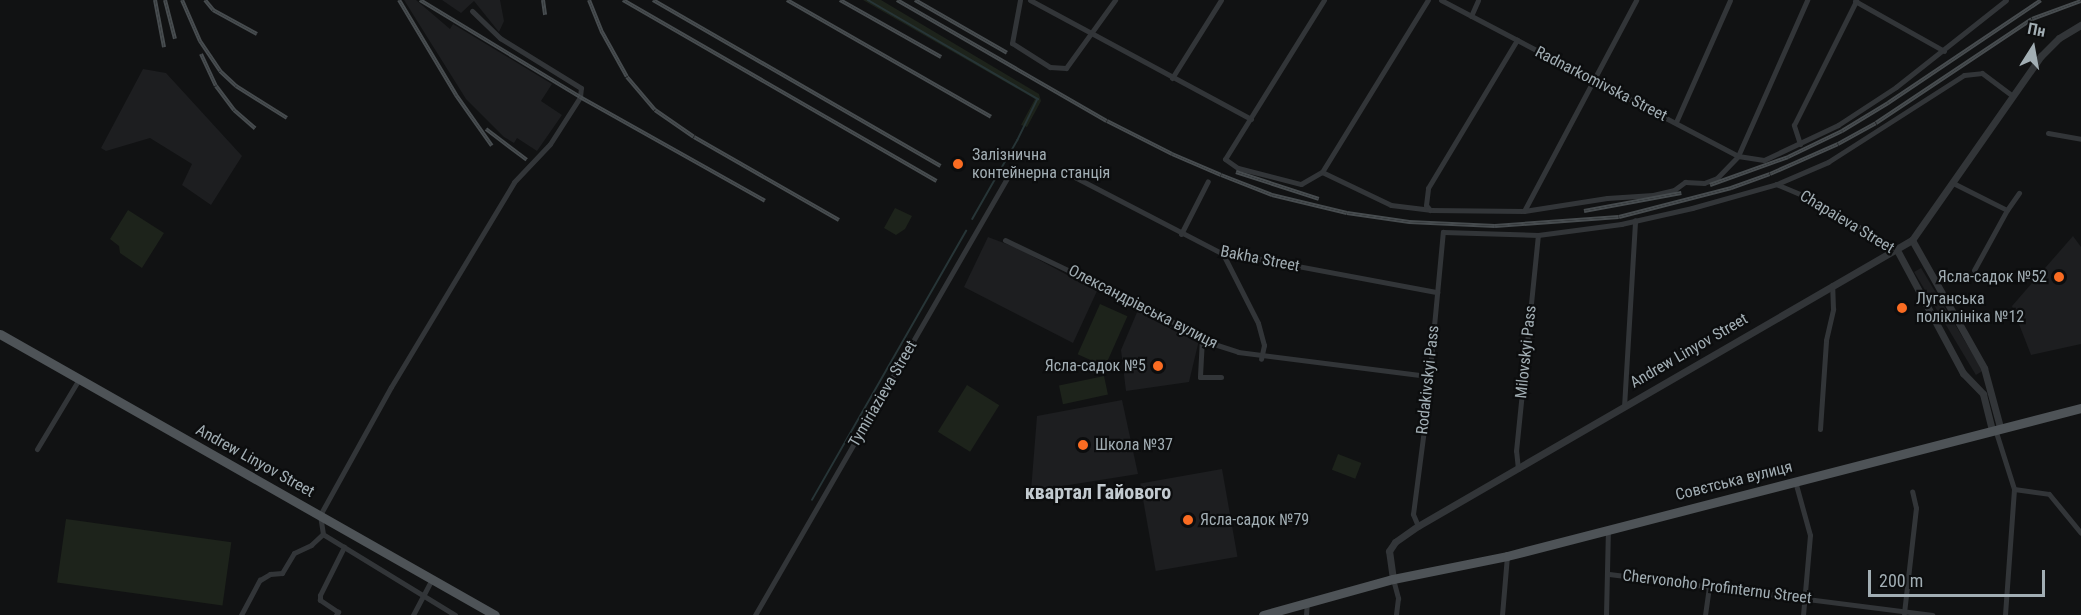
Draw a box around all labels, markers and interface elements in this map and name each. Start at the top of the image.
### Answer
north arrow [2003,18,2063,78]
text: Пн [2026,19,2047,41]
street label: Radnarkomivska Street [1532,42,1670,126]
place label: Залізнична контейнерна станція [972,145,1110,183]
marker: Залізнична контейнерна станція [949,155,967,173]
street label: Chapaieva Street [1796,186,1898,258]
street label: Bakha Street [1219,242,1301,276]
street label: Олександрівська вулиця [1065,261,1221,353]
place label: Ясла-садок №52 [1938,267,2047,287]
marker: Ясла-садок №52 [2052,270,2066,284]
place label: Луганська поліклініка №12 [1916,289,2024,327]
marker: Луганська поліклініка №12 [1893,299,1911,317]
street label: Milovskyi Pass [1512,304,1540,400]
street label: Andrew Linyov Street [1627,310,1751,392]
street label: Rodakivskyi Pass [1413,325,1443,435]
street label: Tymiriazieva Street [845,337,921,451]
place label: Ясла-садок №5 [1045,356,1146,376]
marker: Ясла-садок №5 [1151,359,1165,373]
street label: Andrew Linyov Street [192,420,318,502]
place label: Школа №37 [1095,435,1173,455]
marker: Школа №37 [1076,438,1090,452]
street label: Совєтська вулиця [1674,457,1794,505]
district label: квартал Гайового [1025,480,1171,504]
place label: Ясла-садок №79 [1200,510,1309,530]
marker: Ясла-садок №79 [1181,513,1195,527]
scale bar [1871,558,2048,596]
street label: Chervonoho Profinternu Street [1621,566,1813,608]
text: 200 m [1879,570,1923,591]

